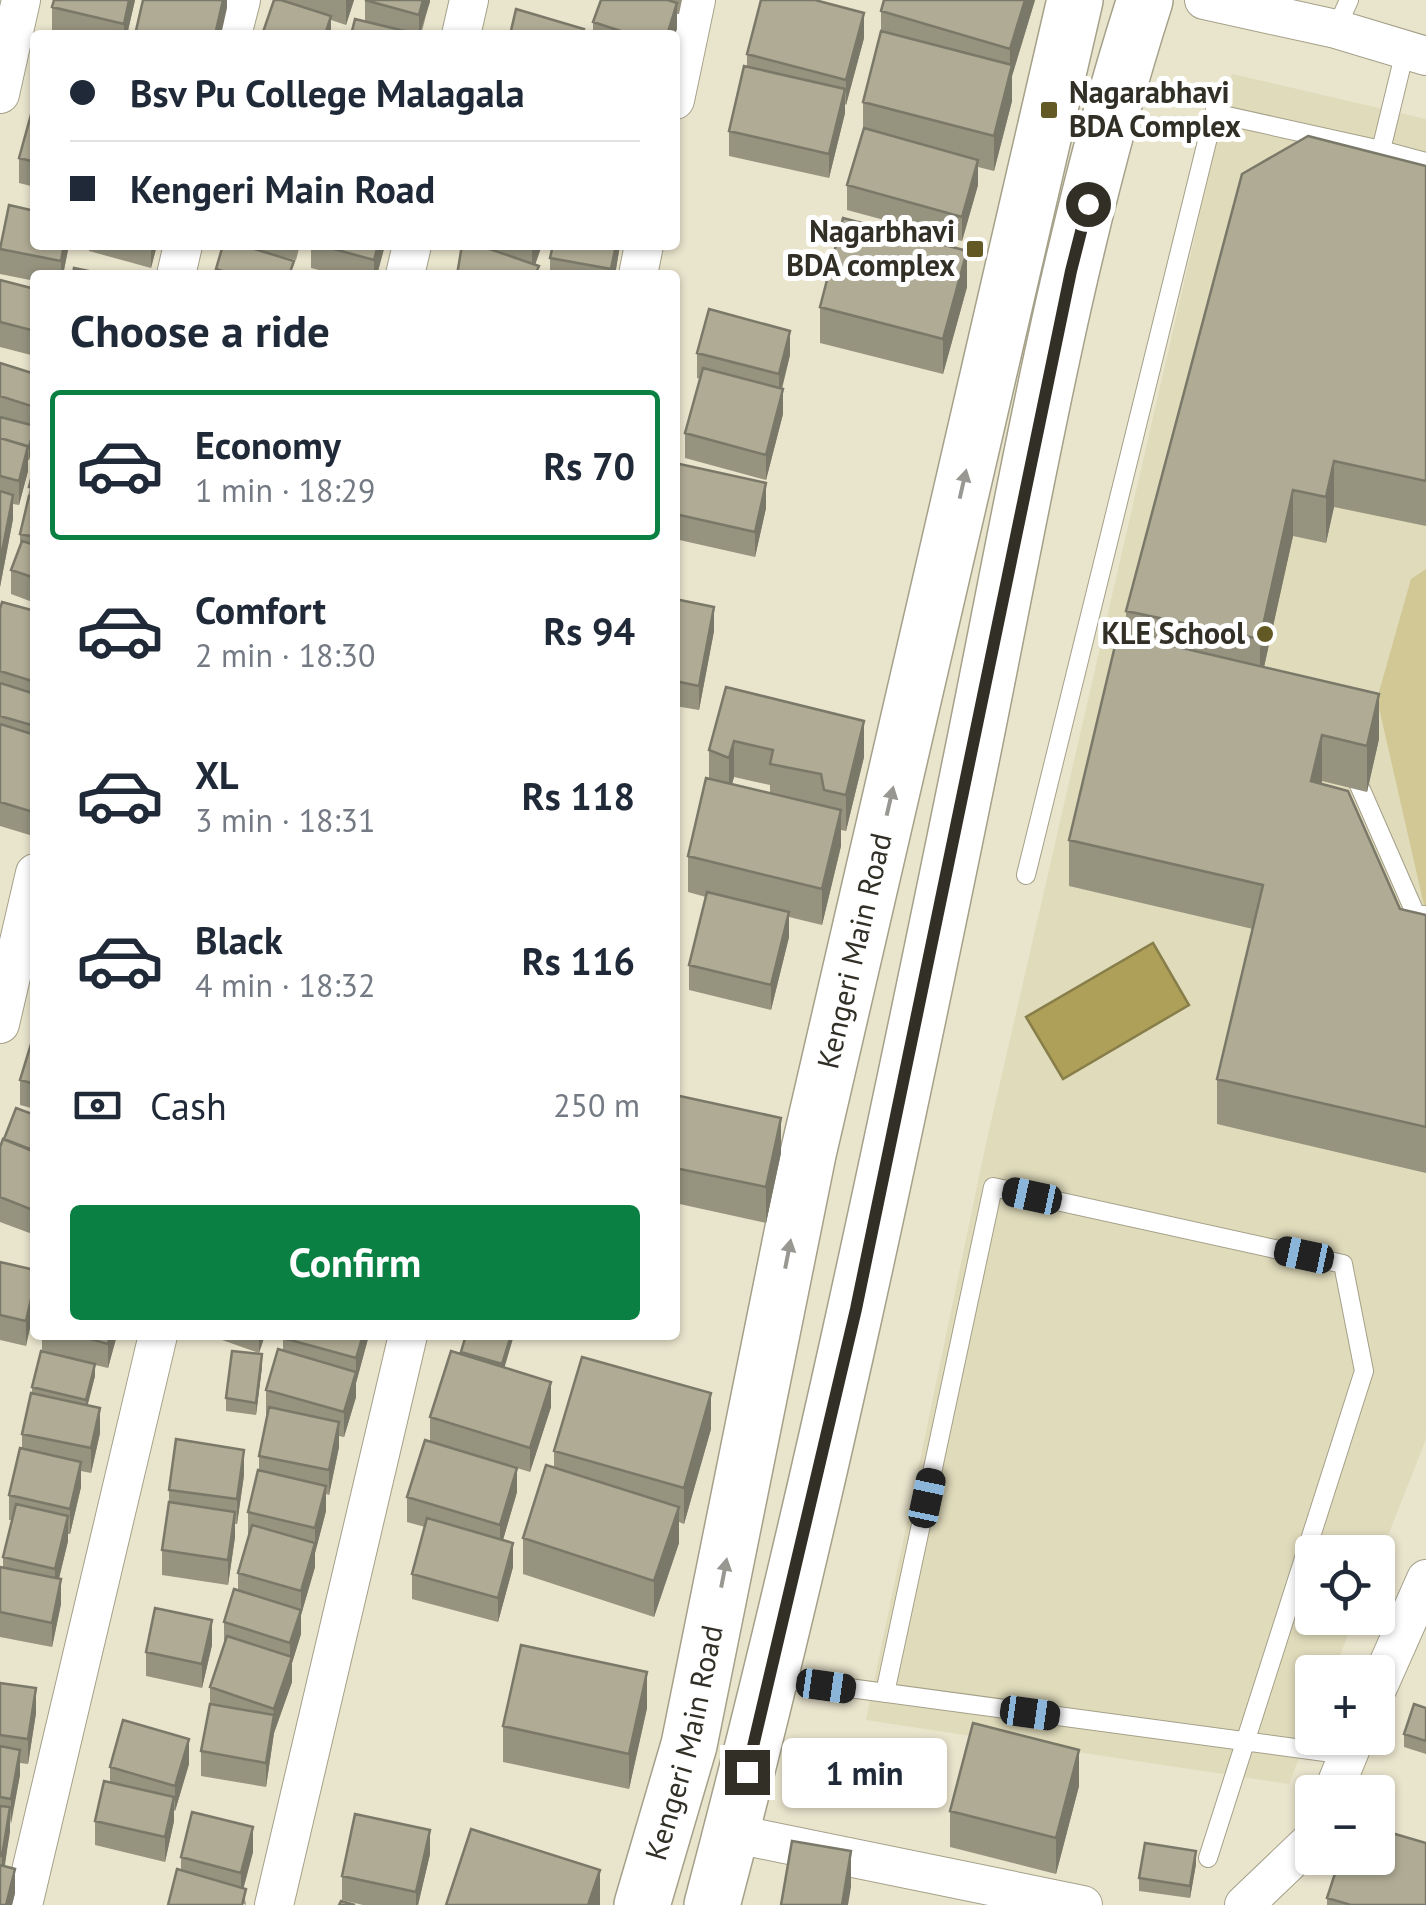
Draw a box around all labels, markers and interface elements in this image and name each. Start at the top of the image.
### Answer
text: Bsv Pu College Malagala [130,68,525,117]
place label: Nagarabhavi BDA Complex [1069,72,1241,145]
marker: Nagarabhavi BDA Complex [1038,99,1060,121]
text: Kengeri Main Road [130,164,435,213]
route start [1066,182,1111,227]
place label: Nagarbhavi BDA complex [786,211,955,284]
marker: Nagarbhavi BDA complex [964,238,986,260]
text: Choose a ride [70,301,330,359]
icon: car [75,420,165,510]
text: Economy [195,420,341,469]
text: Rs 70 [543,441,635,490]
one-way arrow [955,468,971,499]
text: 1 min · 18:29 [195,469,375,511]
icon: car [75,585,165,675]
text: Comfort [195,585,326,634]
text: Rs 94 [543,606,635,655]
place label: KLE School [1101,613,1245,652]
marker: KLE School [1254,623,1276,645]
text: 2 min · 18:30 [195,634,375,676]
icon: car [75,750,165,840]
text: XL [195,750,239,799]
text: Rs 118 [522,771,635,820]
one-way arrow [883,785,898,816]
text: 3 min · 18:31 [195,799,375,841]
street label: Kengeri Main Road [807,829,900,1072]
icon: car [75,915,165,1005]
text: Black [195,915,283,964]
text: Rs 116 [522,936,635,985]
text: 4 min · 18:32 [195,964,375,1006]
icon: cash [70,1078,125,1133]
text: Cash [150,1081,227,1130]
text: 250 m [553,1084,640,1126]
car [1000,1175,1064,1217]
button: Confirm [70,1205,640,1320]
car [1272,1234,1336,1276]
one-way arrow [781,1238,797,1269]
car [906,1466,948,1530]
map controls [1295,1535,1395,1875]
button: locate [1295,1535,1395,1635]
one-way arrow [716,1557,732,1588]
street label: Kengeri Main Road [635,1622,731,1864]
button: + [1295,1655,1395,1755]
car [794,1667,858,1705]
car [998,1694,1062,1732]
callout: 1 min [782,1737,947,1807]
route end [725,1750,770,1795]
text: 1 min [825,1752,904,1794]
button: − [1295,1775,1395,1875]

